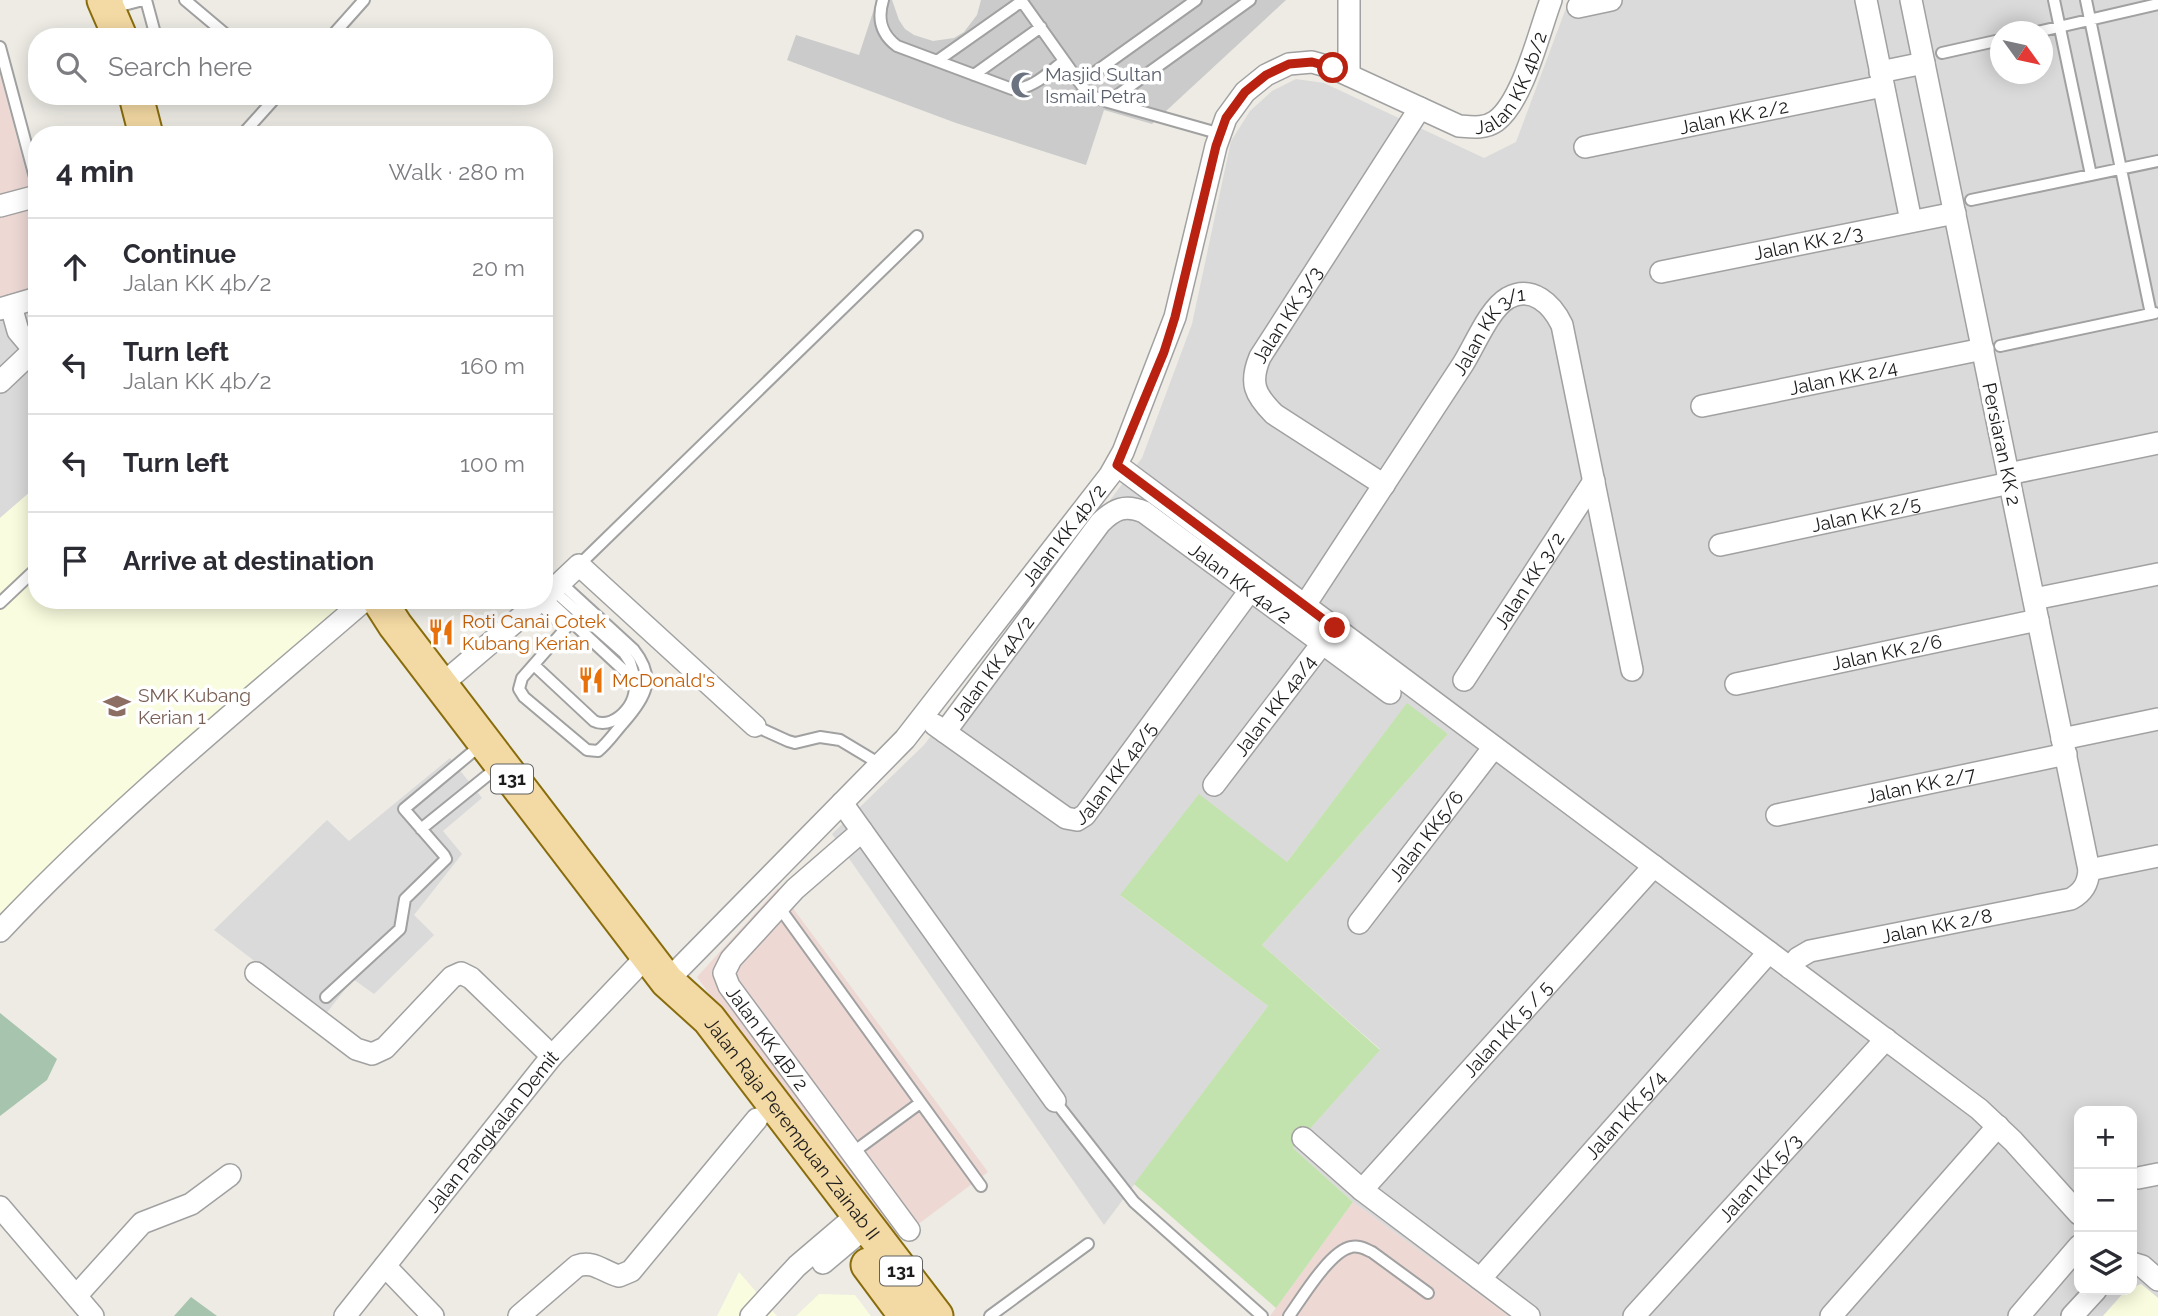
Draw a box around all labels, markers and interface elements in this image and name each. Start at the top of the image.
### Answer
north arrow [1990,21,2053,84]
search box [28,28,553,105]
street label: Jalan KK 4b/2 [1474,29,1551,138]
icon: search [52,48,90,86]
text: Search here [108,52,252,82]
route start [1317,52,1348,83]
place label: Masjid Sultan Ismail Petra [1045,63,1162,107]
mosque icon: Masjid Sultan Ismail Petra [1009,70,1039,100]
street label: Jalan KK 2/2 [1677,95,1790,138]
text: 4 min [56,154,134,189]
text: Walk · 280 m [388,158,525,185]
street label: Jalan KK 2/3 [1752,221,1865,264]
text: Continue [123,239,236,269]
icon: ahead [56,248,94,286]
text: 20 m [472,254,525,281]
street label: Jalan KK 3/3 [1248,262,1326,366]
text: Jalan KK 4b/2 [123,269,272,296]
street label: Jalan KK 3/1 [1448,283,1526,379]
text: Turn left [123,337,229,367]
icon: left [56,346,94,384]
text: 160 m [460,352,525,379]
street label: Jalan KK 2/4 [1787,356,1899,399]
text: Jalan KK 4b/2 [123,367,272,394]
street label: Persiaran KK 2 [1978,381,2026,507]
icon: left [56,444,94,482]
text: Turn left [123,448,229,478]
text: 100 m [460,450,525,477]
street label: Jalan KK 4b/2 [1017,480,1110,590]
street label: Jalan KK 2/5 [1809,491,1922,536]
street label: Jalan KK 3/2 [1490,528,1569,633]
street label: Jalan KK 4a/2 [1185,538,1296,628]
icon: arrive [56,542,94,580]
text: Arrive at destination [123,546,374,576]
place label: Roti Canai Cotek Kubang Kerian [462,610,606,654]
street label: Jalan KK 4A/2 [947,611,1038,724]
route end [1319,612,1350,643]
restaurant icon: Roti Canai Cotek Kubang Kerian [426,617,456,647]
street label: Jalan KK 2/6 [1829,630,1944,674]
street label: Jalan KK 4a/4 [1229,651,1320,760]
restaurant icon: McDonald's [576,665,606,695]
place label: McDonald's [612,669,715,691]
place label: SMK Kubang Kerian 1 [138,684,251,728]
school or university icon: SMK Kubang Kerian 1 [102,691,132,721]
street label: Jalan KK 4a/5 [1071,718,1161,829]
street label: Jalan KK 2/7 [1864,762,1978,807]
road number: 131 [491,764,533,794]
street label: Jalan KK5/6 [1384,786,1468,885]
street label: Jalan KK 2/8 [1880,904,1994,948]
street label: Jalan KK 5 / 5 [1458,976,1556,1081]
street label: Jalan KK 4B/2 [722,982,813,1095]
street label: Jalan Raja Perempuan Zainab II [701,1013,885,1244]
street label: Jalan Pangkalan Demit [421,1045,563,1217]
street label: Jalan KK 5/4 [1580,1066,1670,1164]
map controls [2074,1106,2137,1295]
button: + [2074,1106,2137,1169]
street label: Jalan KK 5/3 [1714,1129,1805,1226]
button: − [2074,1169,2137,1232]
button: layers [2074,1232,2137,1295]
road number: 131 [880,1256,922,1286]

